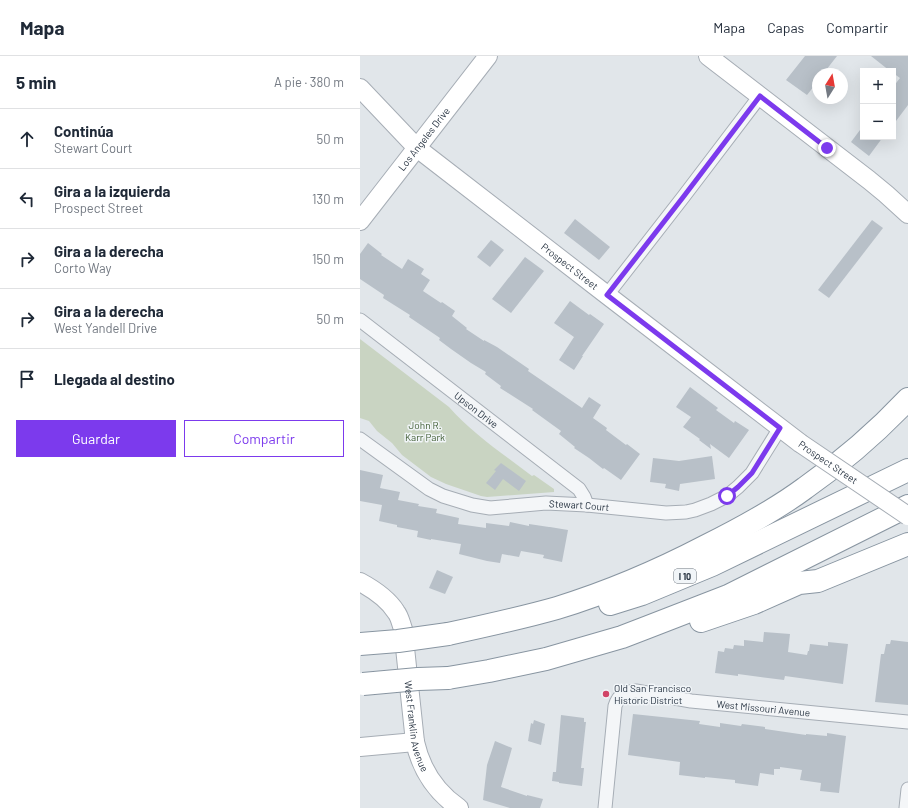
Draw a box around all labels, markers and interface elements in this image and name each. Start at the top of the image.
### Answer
text: Mapa [20,16,64,39]
text: Mapa [713,19,745,36]
text: Capas [767,19,804,36]
text: Compartir [826,19,888,36]
north arrow [812,68,848,104]
map controls [860,68,896,140]
button: + [860,68,896,104]
text: 5 min [16,72,56,92]
text: A pie · 380 m [274,74,344,90]
button: − [860,104,896,140]
street label: Los Angeles Drive [395,105,452,173]
text: Continúa [54,122,114,140]
icon: ahead [16,128,38,150]
text: 50 m [317,131,344,147]
route end [818,139,836,157]
text: Stewart Court [54,140,133,156]
text: Gira a la izquierda [54,182,170,200]
icon: left [16,188,38,210]
text: 130 m [312,191,344,207]
text: Prospect Street [54,200,143,216]
street label: Prospect Street [539,240,601,292]
text: Gira a la derecha [54,242,164,260]
icon: right [16,248,38,270]
text: 150 m [312,251,344,267]
text: Corto Way [54,260,111,276]
text: Gira a la derecha [54,302,164,320]
icon: right [16,308,38,330]
text: 50 m [317,311,344,327]
text: West Yandell Drive [54,320,157,336]
icon: arrive [16,368,38,390]
text: Llegada al destino [54,370,175,388]
street label: Upson Drive [452,389,501,430]
park label: John R. Karr Park [405,419,445,443]
button: Guardar [16,420,176,457]
button: Compartir [184,420,344,457]
street label: Prospect Street [796,438,860,486]
route start [718,487,736,505]
street label: Stewart Court [549,497,610,513]
road number: I 10 [674,569,696,583]
street label: West Franklin Avenue [403,680,431,774]
place label: Old San Francisco Historic District [614,682,691,706]
marker: Old San Francisco Historic District [601,689,611,699]
street label: West Missouri Avenue [716,697,811,719]

